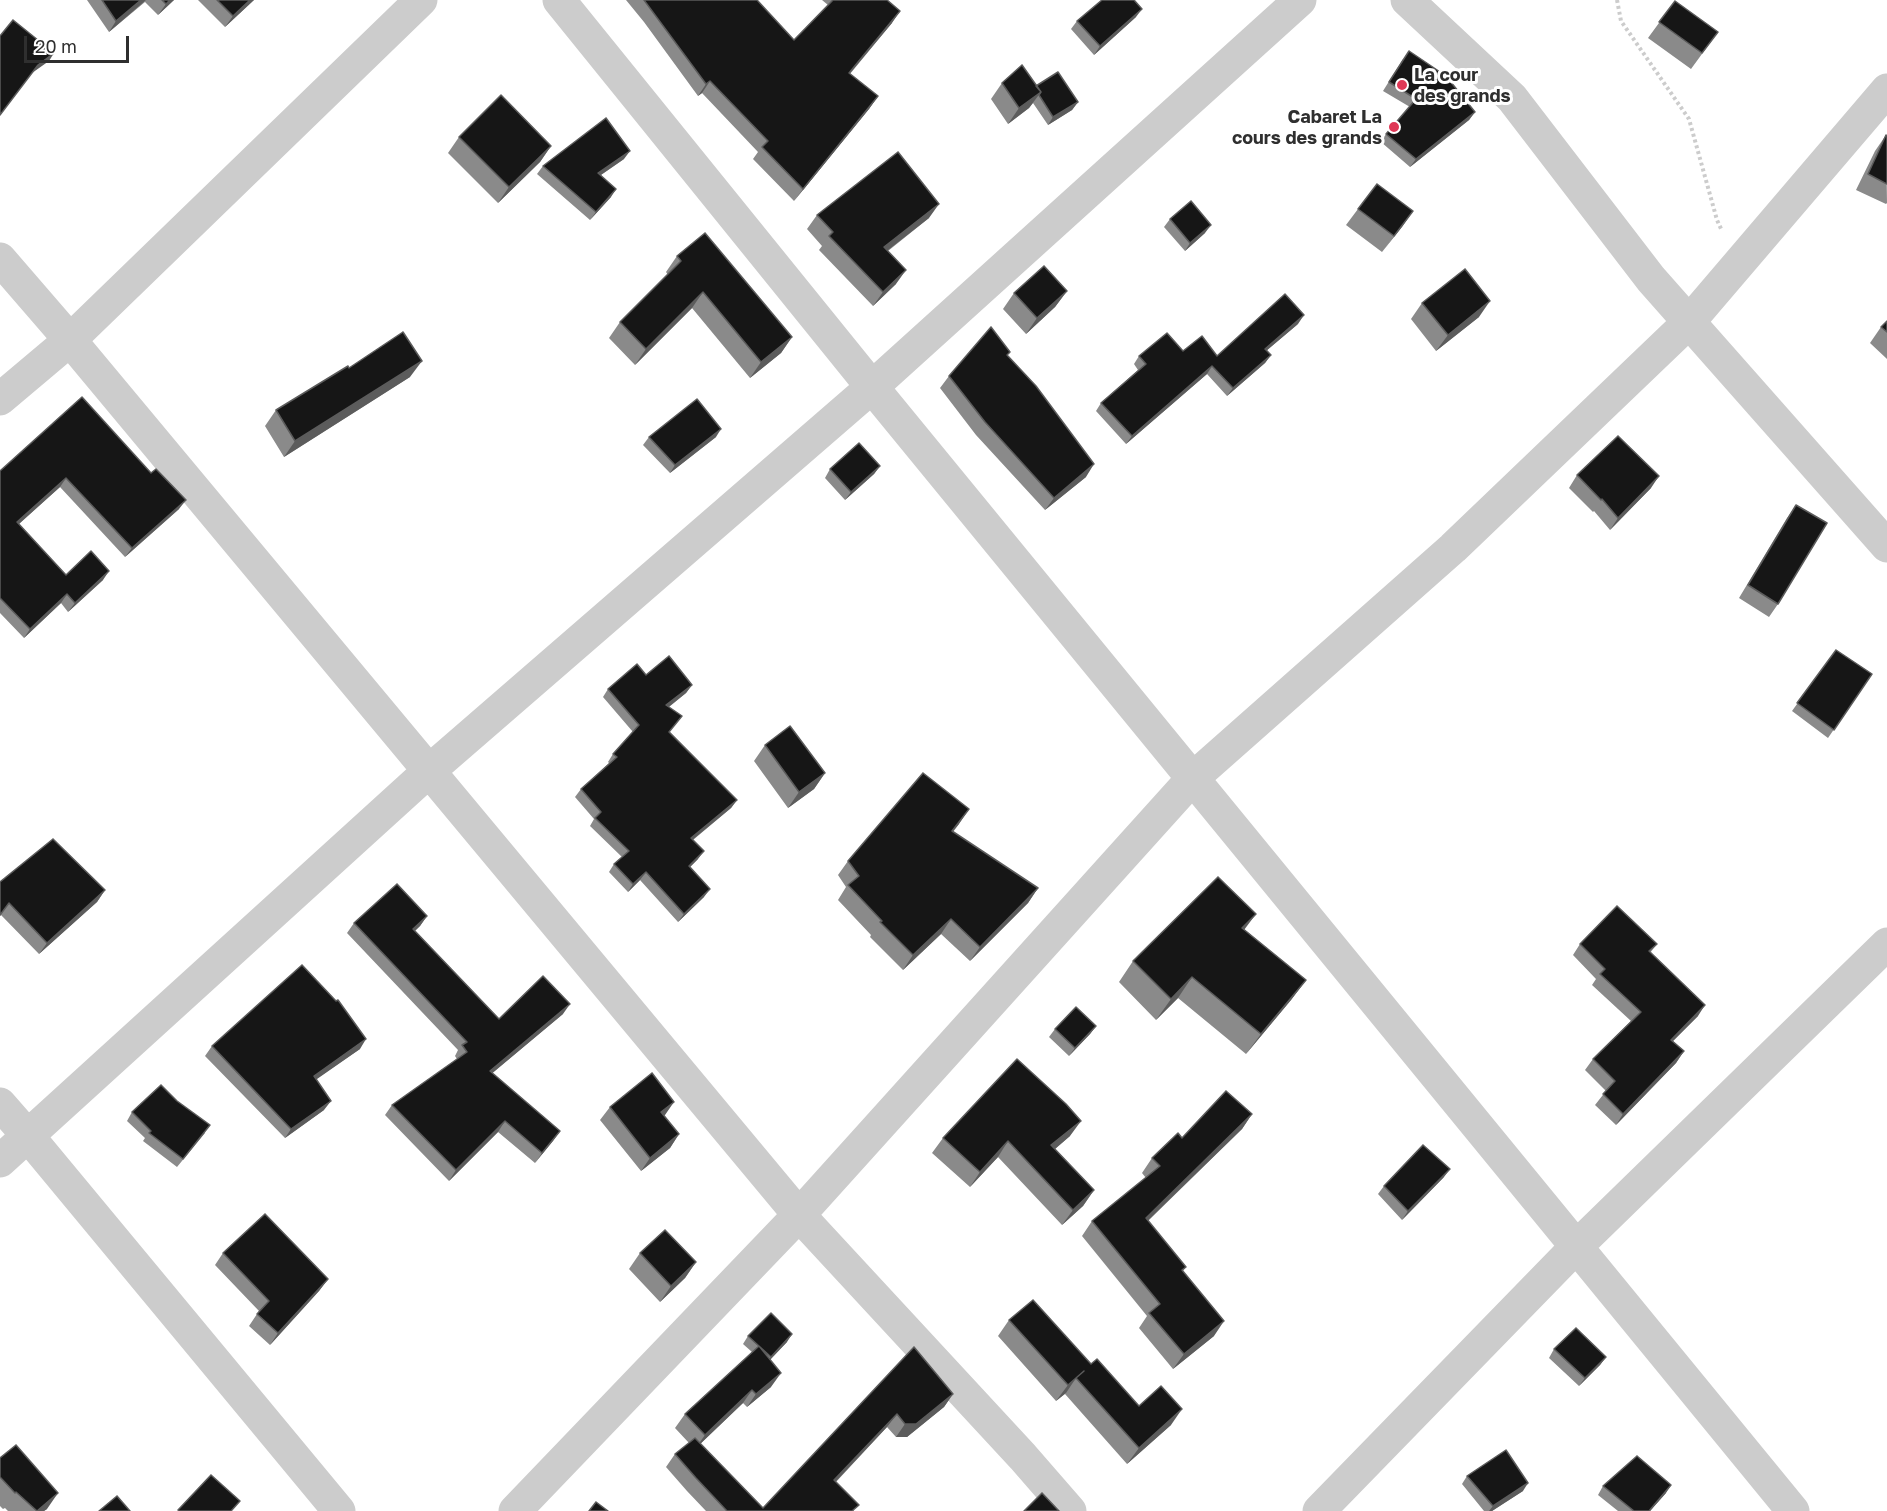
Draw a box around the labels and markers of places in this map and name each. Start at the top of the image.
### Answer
place label: La cour des grands [1414,64,1511,106]
marker: La cour des grands [1395,78,1409,92]
place label: Cabaret La cours des grands [1232,106,1382,148]
marker: Cabaret La cours des grands [1387,120,1401,134]

